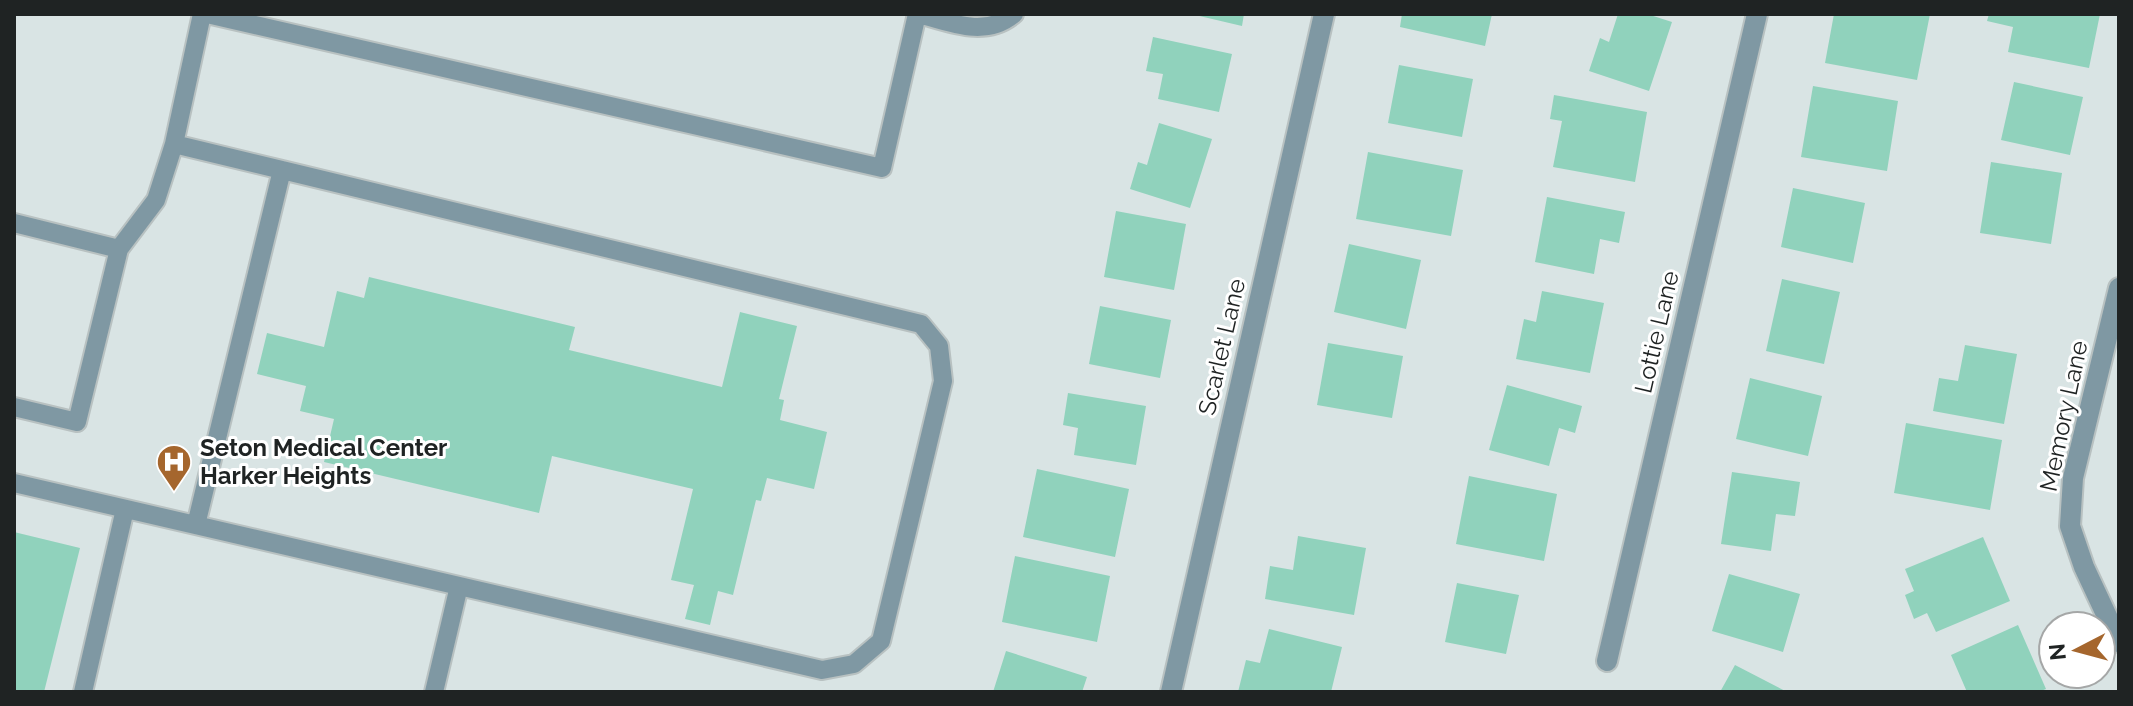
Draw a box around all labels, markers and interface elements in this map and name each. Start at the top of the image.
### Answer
street label: Lottie Lane [1628,268,1685,396]
street label: Scarlet Lane [1192,276,1251,418]
street label: Memory Lane [2033,338,2094,494]
place label: Seton Medical Center Harker Heights [200,433,447,490]
hospital icon: Seton Medical Center Harker Heights [155,443,193,493]
north arrow [2037,610,2117,690]
text: N [2043,642,2071,662]

